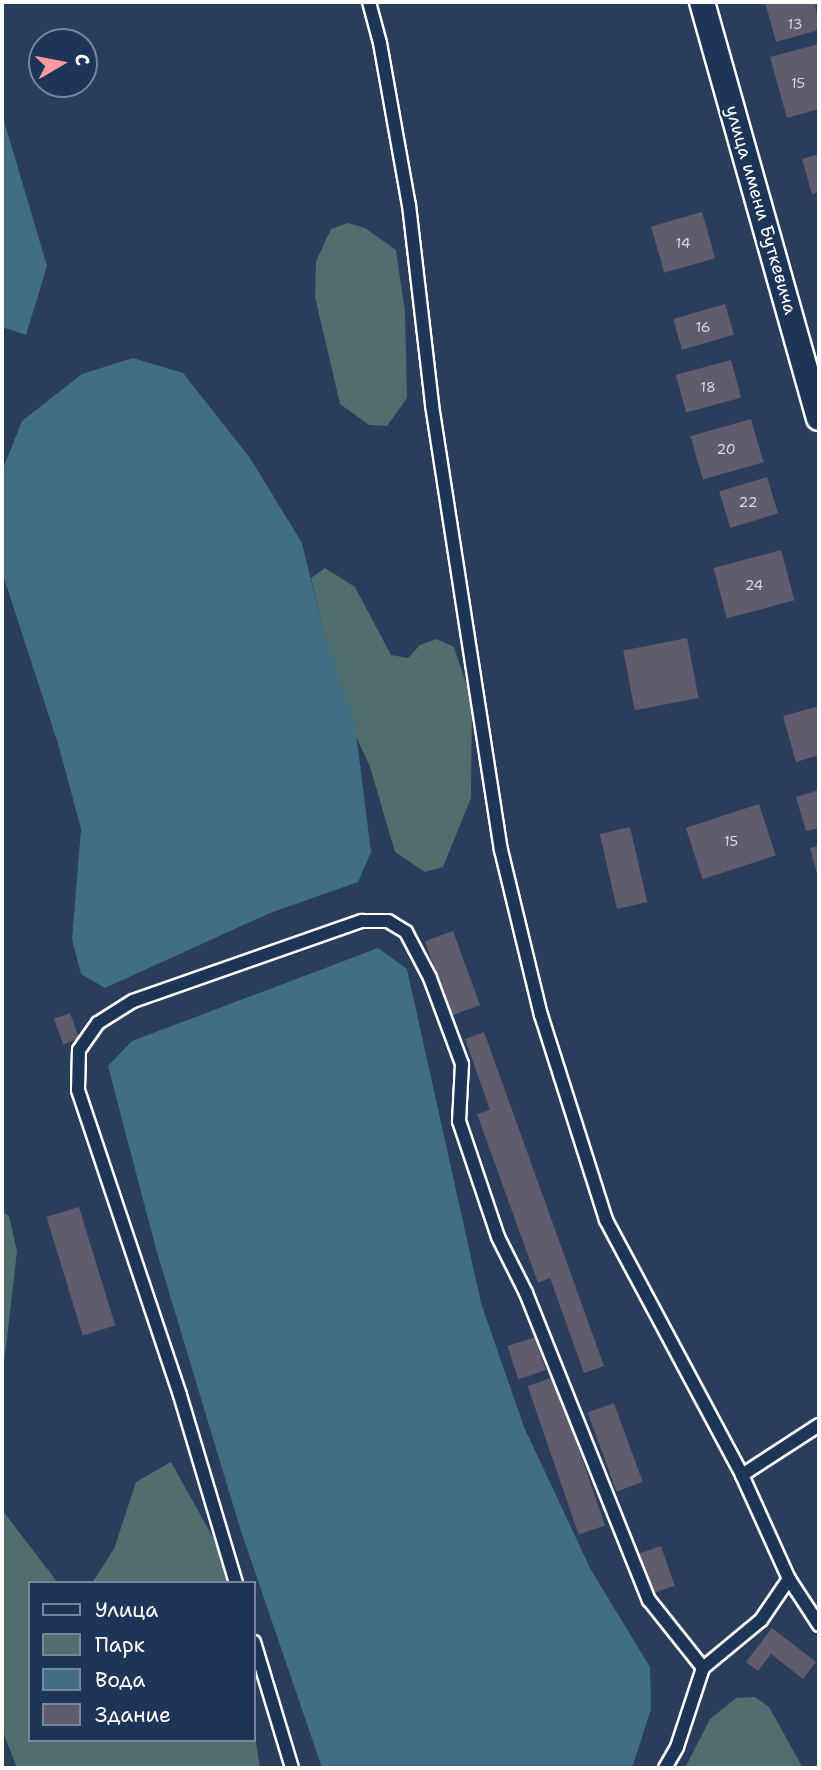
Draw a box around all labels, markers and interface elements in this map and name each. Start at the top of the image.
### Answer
house number: 13 [788,16,802,32]
north arrow [28,28,98,98]
text: С [69,52,96,68]
house number: 15 [791,75,805,91]
street label: улица имени Буткевича [721,103,801,317]
house number: 14 [675,235,691,251]
house number: 16 [695,319,711,335]
house number: 18 [700,379,716,395]
house number: 20 [716,441,736,457]
house number: 22 [739,494,757,510]
house number: 24 [745,577,763,593]
house number: 15 [724,833,738,849]
legend [28,1581,256,1742]
text: Улица [95,1596,158,1624]
text: Парк [95,1631,145,1659]
text: Вода [95,1666,145,1694]
text: Здание [95,1701,171,1729]

